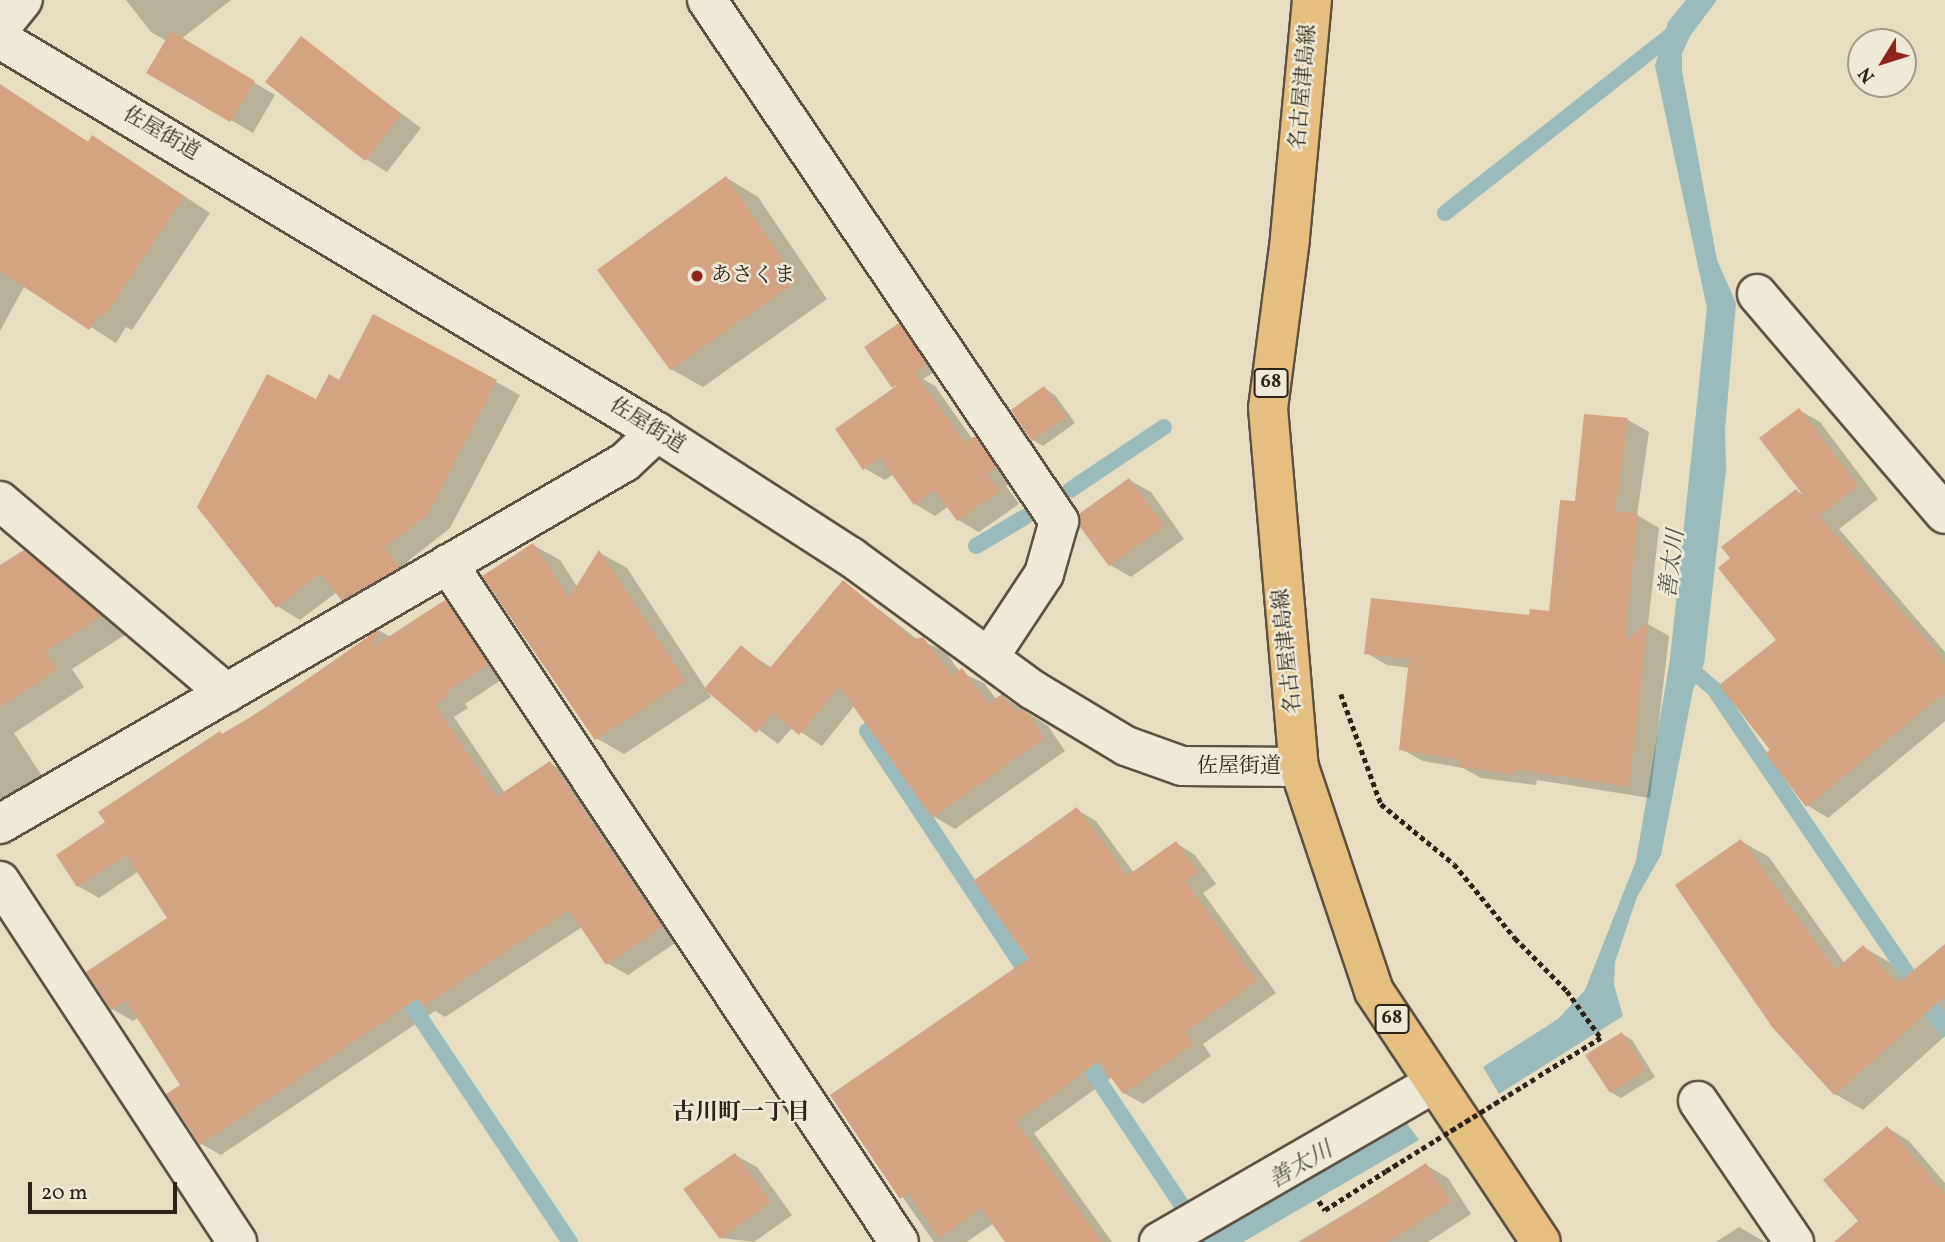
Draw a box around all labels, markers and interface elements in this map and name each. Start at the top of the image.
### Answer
street label: 名古屋津島線 [1286,23,1322,151]
north arrow [1847,28,1917,98]
text: N [1853,61,1882,88]
street label: 佐屋街道 [118,102,204,166]
place label: あさくま [711,263,795,289]
marker: あさくま [689,268,705,284]
road number: 68 [1254,368,1288,398]
street label: 佐屋街道 [605,393,689,459]
water label: 善太川 [1655,528,1691,600]
street label: 名古屋津島線 [1269,587,1307,715]
street label: 佐屋街道 [1197,754,1281,780]
road number: 68 [1374,1004,1410,1035]
district label: 古川町一丁目 [672,1099,810,1127]
water label: 善太川 [1264,1137,1338,1195]
scale bar [32,1168,180,1212]
text: 20 m [41,1179,87,1208]

